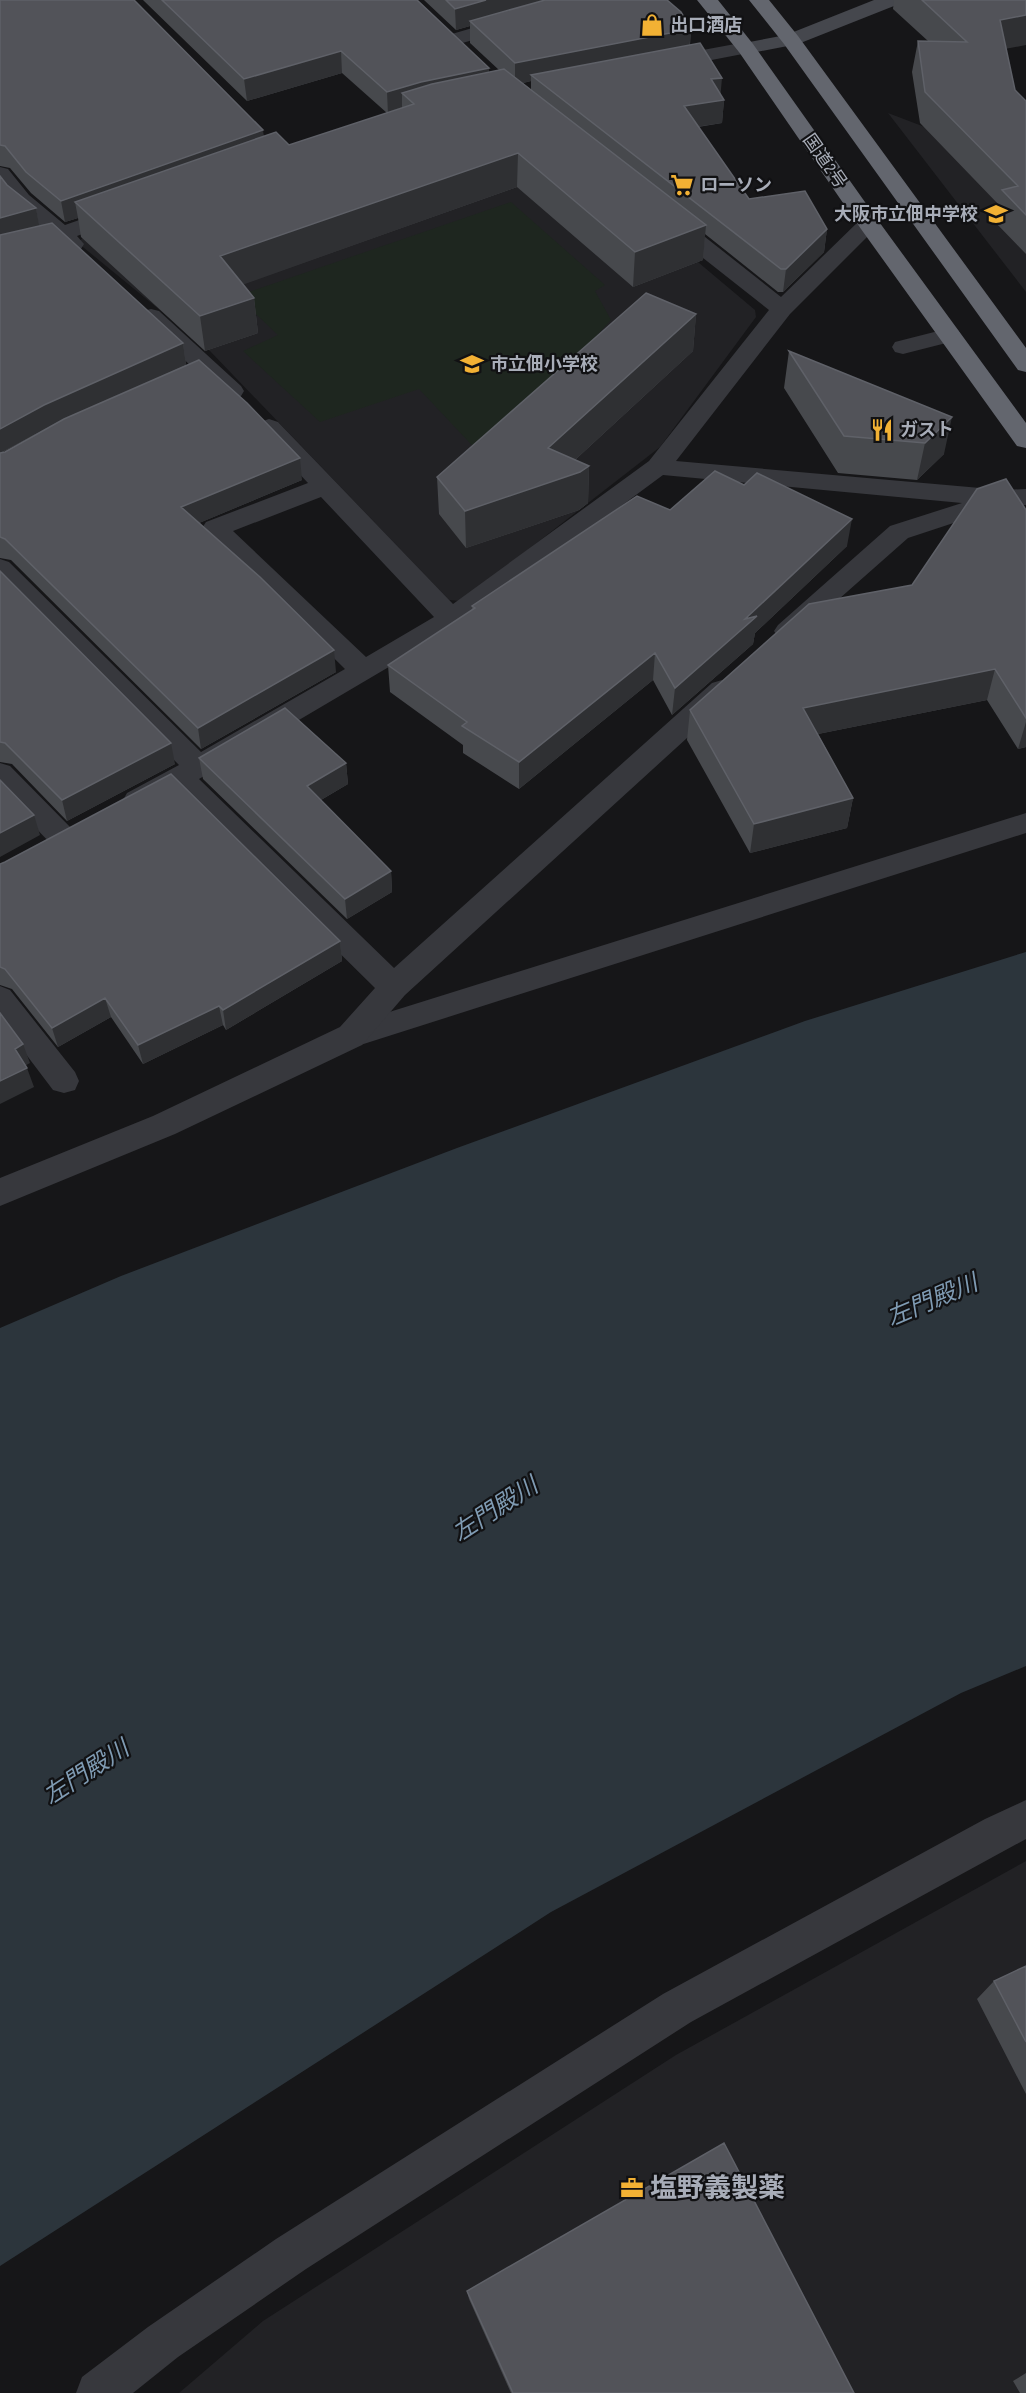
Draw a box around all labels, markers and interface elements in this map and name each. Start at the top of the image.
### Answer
shop icon: 出口酒店 [639,12,665,38]
place label: 出口酒店 [670,15,742,36]
street label: 国道2号 [798,130,851,192]
supermarket icon: ローソン [669,172,695,198]
place label: ローソン [700,175,772,196]
school or university icon: 大阪市立佃中学校 [983,201,1009,227]
place label: 大阪市立佃中学校 [834,204,978,225]
school or university icon: 市立佃小学校 [459,351,485,377]
place label: 市立佃小学校 [490,354,598,375]
restaurant icon: ガスト [869,417,895,443]
place label: ガスト [900,420,954,441]
water label: 左門殿川 [882,1267,985,1333]
water label: 左門殿川 [447,1469,546,1548]
water label: 左門殿川 [38,1732,137,1811]
place label: 塩野義製薬 [650,2173,785,2205]
office icon: 塩野義製薬 [619,2175,645,2201]

